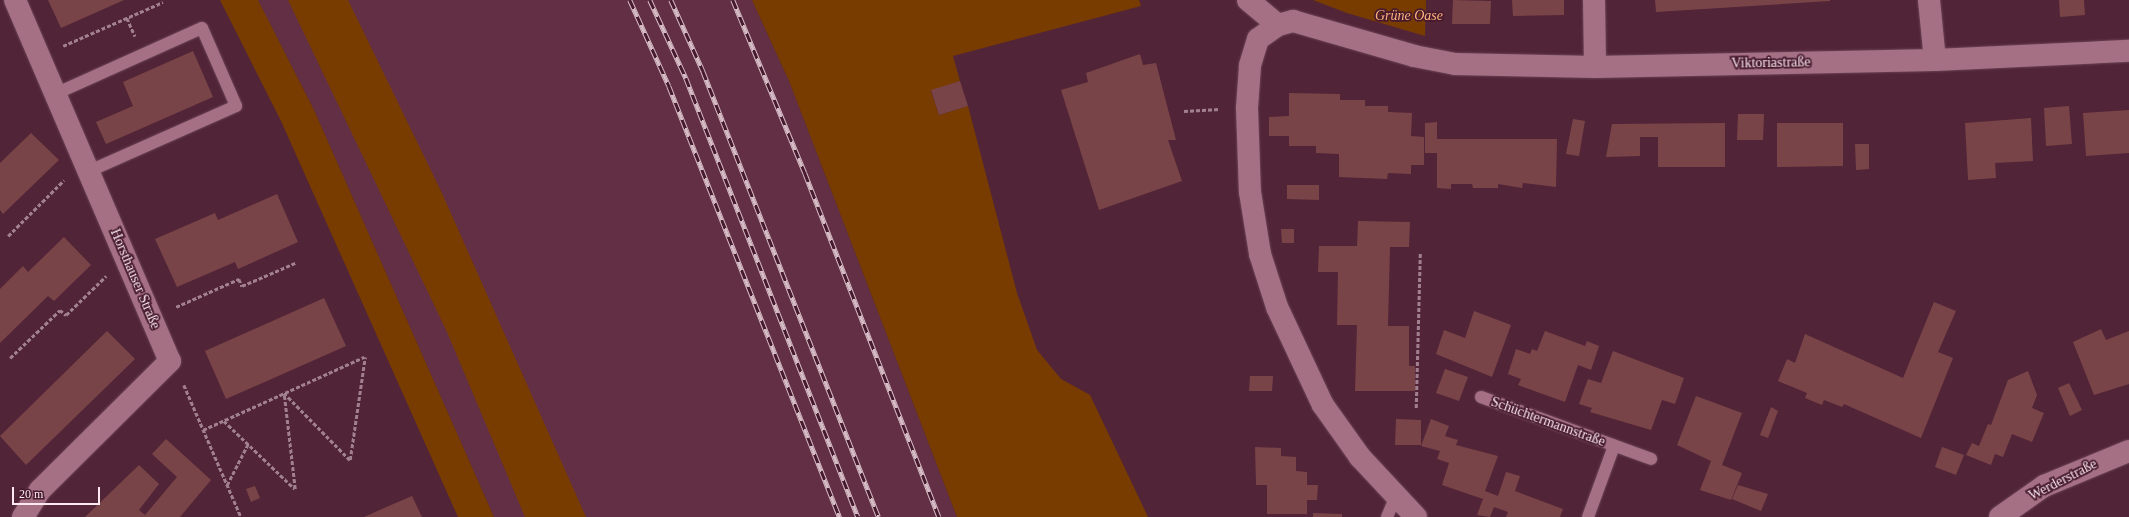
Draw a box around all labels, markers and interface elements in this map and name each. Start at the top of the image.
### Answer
park label: Grüne Oase [1375,8,1443,24]
street label: Viktoriastraße [1731,54,1811,72]
street label: Horsthauser Straße [106,227,164,331]
street label: Schüchtermannstraße [1489,393,1607,451]
street label: Werderstraße [2026,456,2100,504]
scale bar [14,479,102,505]
text: 20 m [19,487,43,501]

